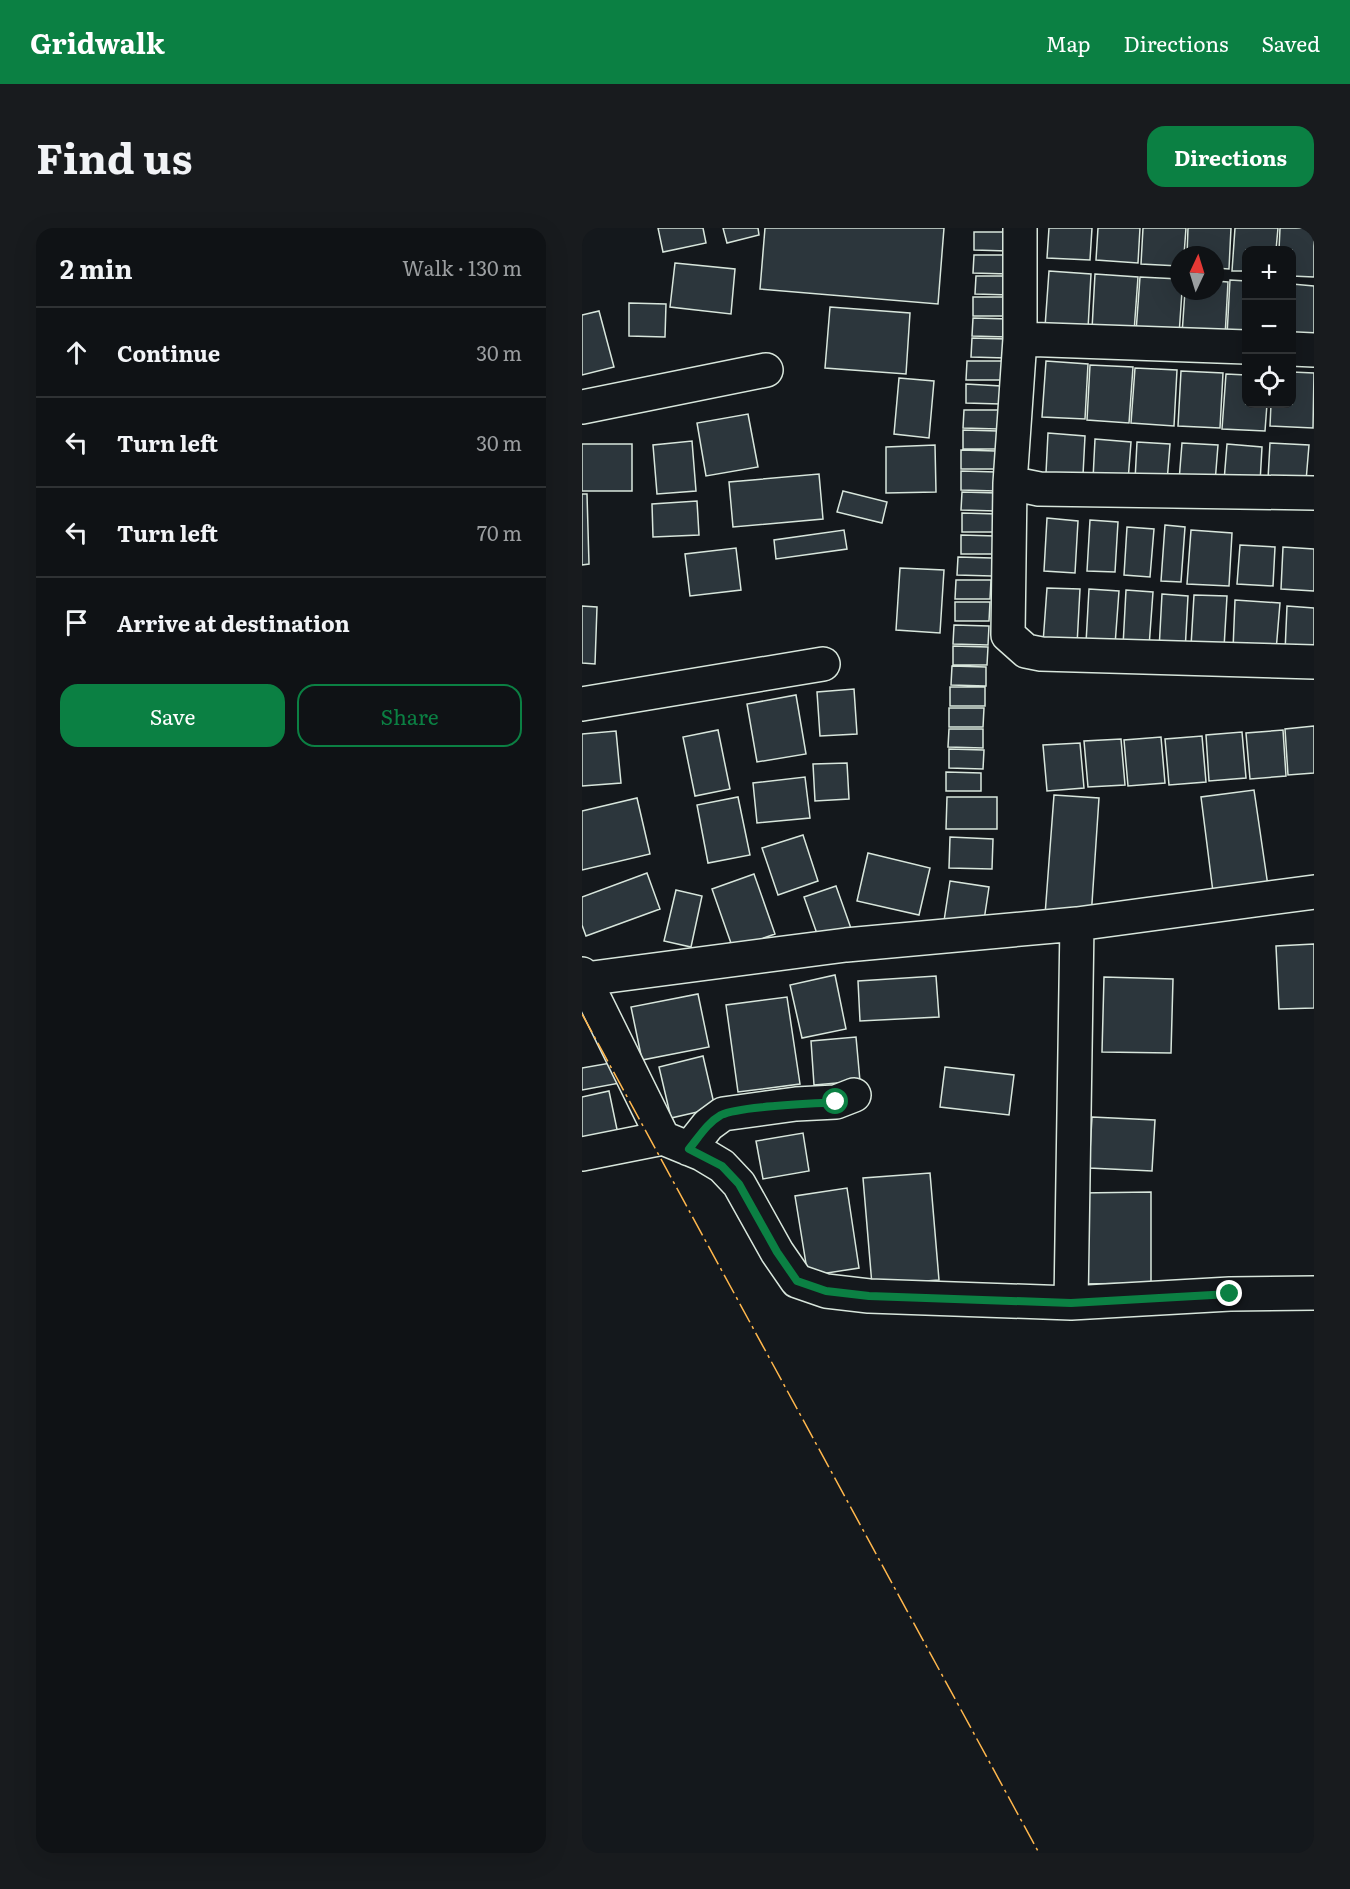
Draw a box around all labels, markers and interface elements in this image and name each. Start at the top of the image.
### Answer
text: Gridwalk [30,21,165,63]
text: Map [1046,27,1091,58]
text: Directions [1124,27,1229,58]
text: Saved [1262,27,1320,58]
text: Find us [36,125,193,187]
button: Directions [1147,126,1314,187]
north arrow [1170,246,1224,300]
map controls [1242,246,1296,408]
button: + [1242,246,1296,300]
text: 2 min [60,248,133,287]
text: Walk · 130 m [402,252,522,282]
button: − [1242,300,1296,354]
icon: ahead [60,336,93,369]
text: Continue [117,336,220,369]
text: 30 m [476,337,522,367]
button: locate [1242,354,1296,408]
icon: left [60,426,93,459]
text: Turn left [117,426,218,459]
text: 30 m [476,427,522,457]
icon: left [60,516,93,549]
text: Turn left [117,516,218,549]
text: 70 m [477,517,522,547]
icon: arrive [60,606,93,639]
text: Arrive at destination [117,606,350,639]
button: Save [60,684,285,747]
button: Share [297,684,522,747]
route start [822,1088,848,1114]
route end [1216,1280,1242,1306]

